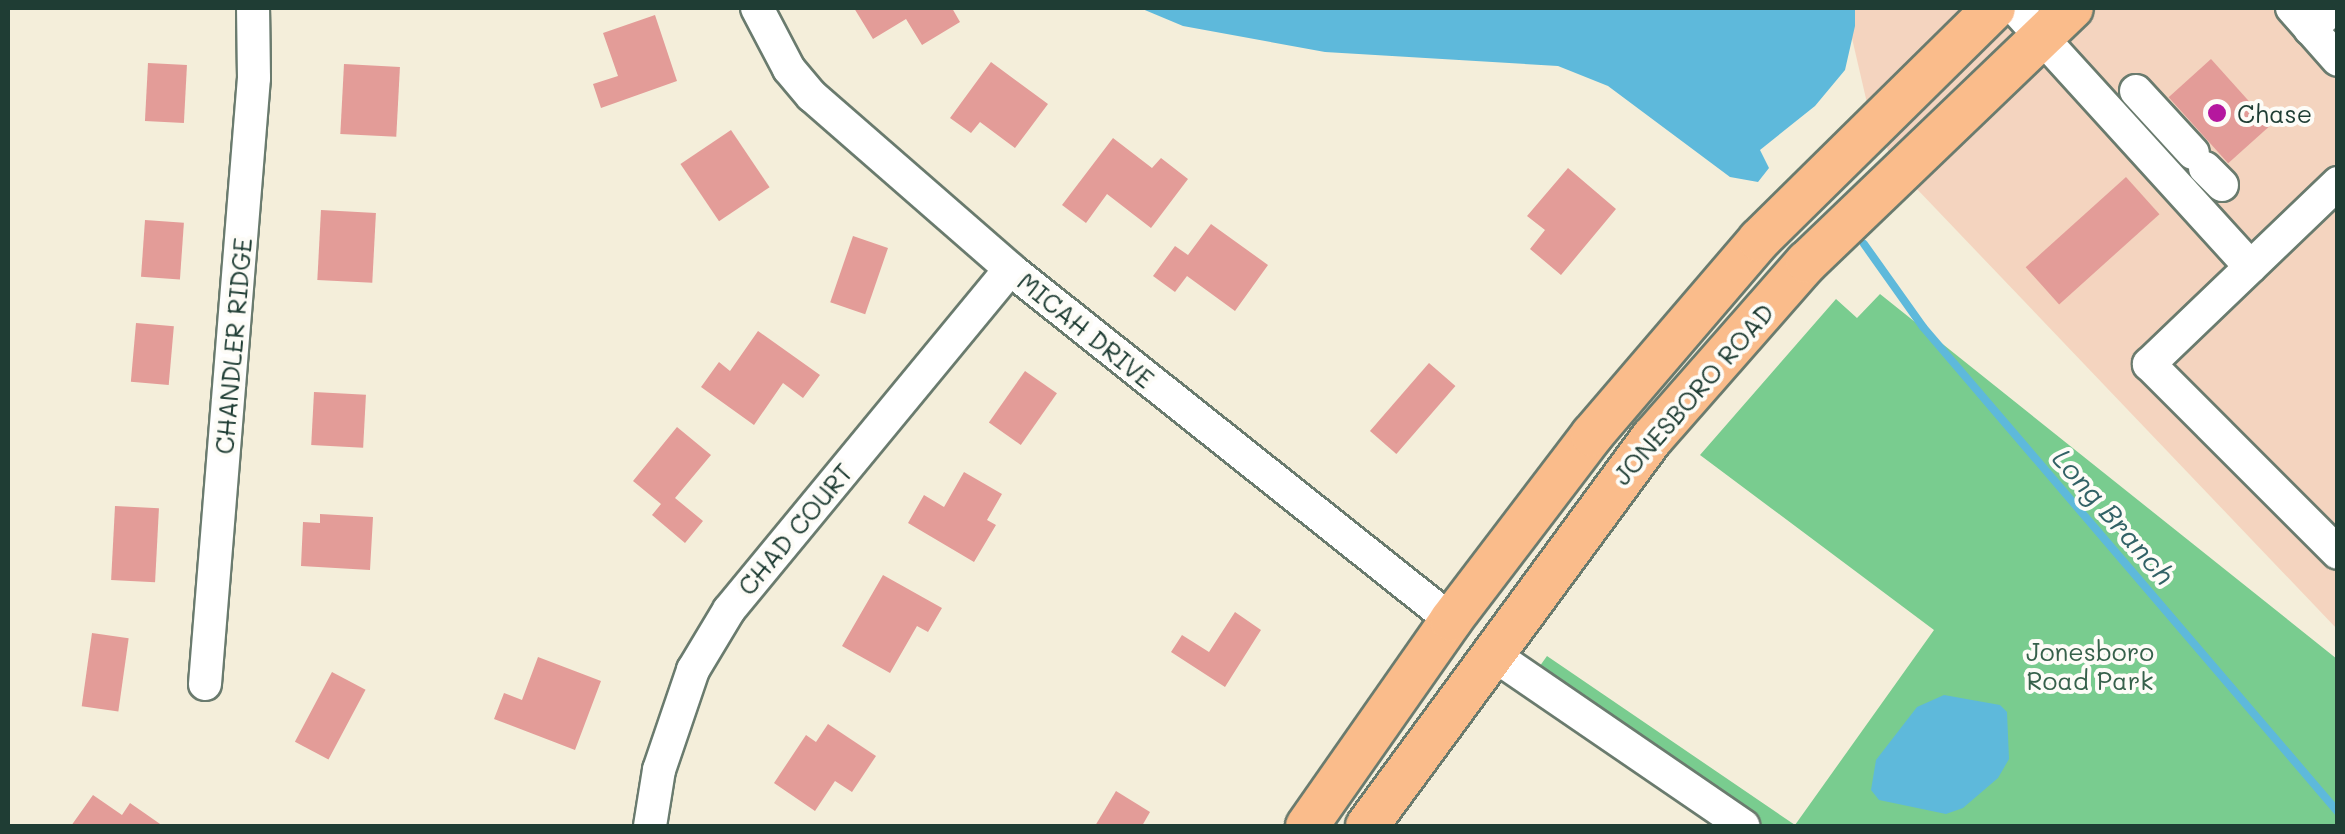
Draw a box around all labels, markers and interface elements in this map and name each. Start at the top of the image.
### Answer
place label: Chase [2237,98,2312,128]
marker: Chase [2206,102,2228,124]
street label: CHANDLER RIDGE [209,237,257,455]
street label: MICAH DRIVE [1012,266,1160,394]
street label: JONESBORO ROAD [1606,297,1780,491]
water label: Long Branch [2046,441,2182,591]
street label: CHAD COURT [731,457,859,601]
park label: Jonesboro Road Park [2026,637,2154,696]

